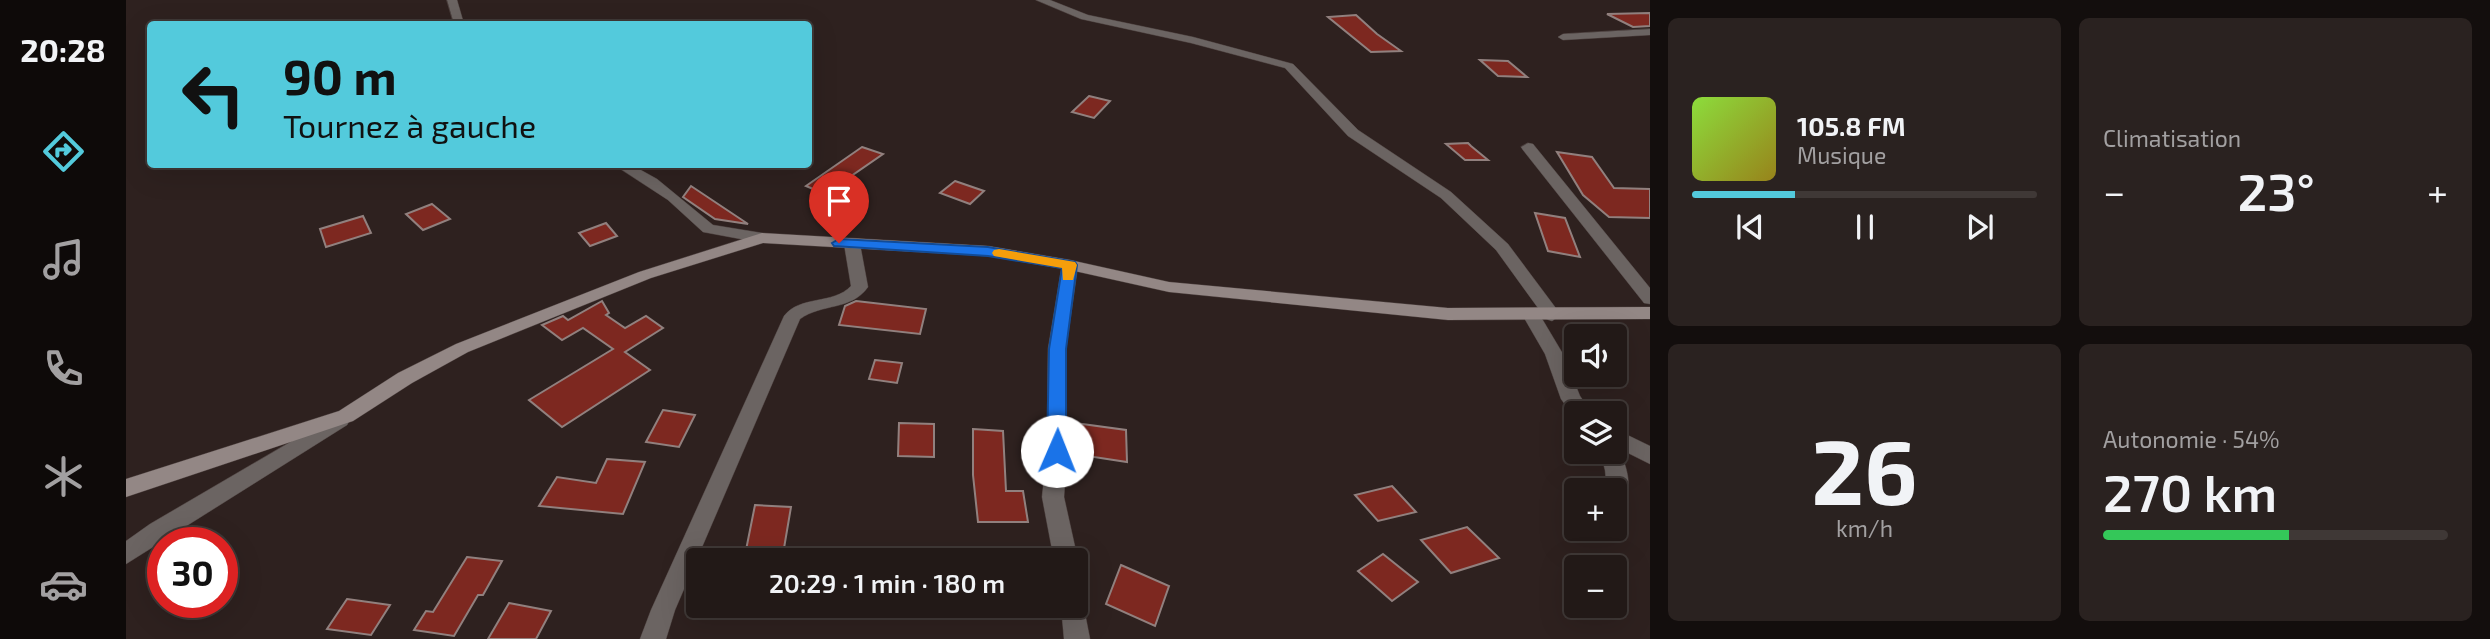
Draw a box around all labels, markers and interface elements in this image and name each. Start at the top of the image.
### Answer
text: 20:28 [20,30,106,68]
text: 90 m [283,46,397,105]
icon: left [168,49,259,140]
text: Tournez à gauche [283,106,536,144]
text: 105.8 FM [1797,110,1905,141]
text: Climatisation [2103,124,2241,152]
icon: directions [39,127,88,176]
text: Musique [1797,141,1886,169]
text: 23° [2237,159,2315,221]
text: − [2103,168,2125,214]
text: + [2427,168,2448,214]
pin [809,171,869,243]
icon: arrive [820,182,858,220]
icon: previous [1731,208,1769,246]
icon: pause [1846,208,1884,246]
icon: next [1961,208,1999,246]
icon: music [39,235,88,284]
map controls [1564,324,1627,618]
button: sound [1564,324,1627,387]
icon: phone [39,344,88,393]
button: layers [1564,401,1627,464]
position arrow [1020,414,1094,488]
text: 26 [1811,414,1918,523]
text: Autonomie · 54% [2103,425,2280,453]
icon: climate [39,452,88,501]
text: 270 km [2103,460,2277,522]
button: + [1564,478,1627,541]
text: km/h [1836,514,1893,542]
speed limit sign: 30 [147,527,238,618]
button: − [1564,555,1627,618]
icon: car [39,560,88,609]
text: 20:29 · 1 min · 180 m [769,567,1005,598]

